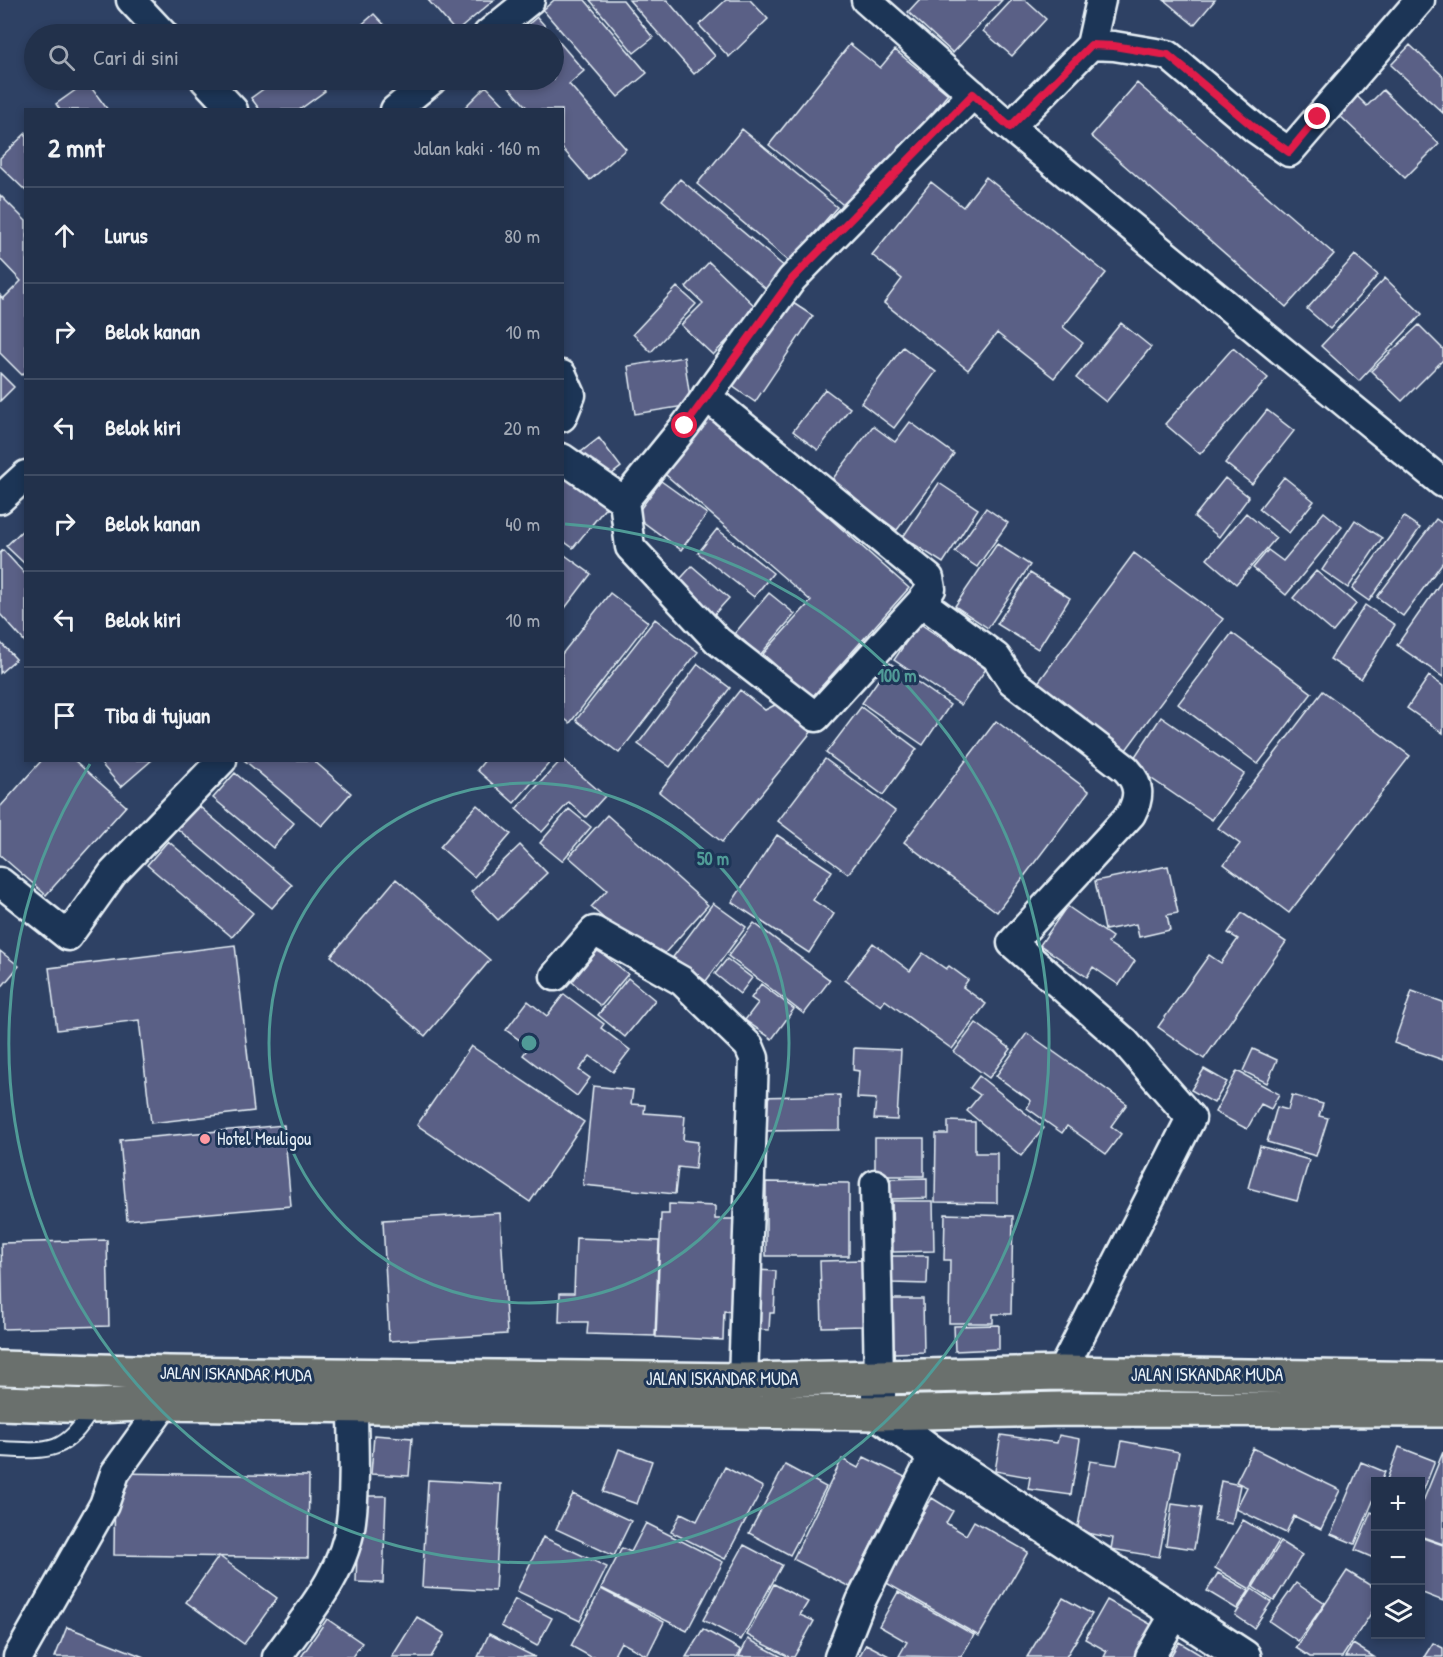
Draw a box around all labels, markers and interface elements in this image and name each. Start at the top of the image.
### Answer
search box [24,24,564,90]
icon: search [45,41,78,74]
text: Cari di sini [93,42,179,72]
route end [1304,103,1330,129]
text: 2 mnt [48,130,105,165]
text: Jalan kaki · 160 m [413,134,540,161]
icon: ahead [48,219,81,252]
text: Lurus [105,220,148,250]
text: 80 m [504,222,540,249]
icon: right [48,315,81,348]
text: Belok kanan [105,316,200,346]
text: 10 m [506,318,540,345]
icon: left [48,411,81,444]
text: Belok kiri [105,412,181,442]
route start [671,412,697,438]
text: 20 m [503,414,540,441]
icon: right [48,507,81,540]
text: Belok kanan [105,508,200,538]
text: 40 m [505,510,540,537]
icon: left [48,603,81,636]
text: Belok kiri [105,604,181,634]
text: 10 m [506,606,540,633]
text: 100 m [877,663,917,688]
icon: arrive [48,699,81,732]
text: Tiba di tujuan [105,700,210,730]
text: 50 m [697,846,729,871]
centre of rings [519,1033,539,1053]
place label: Hotel Meuligou [217,1126,311,1151]
marker: Hotel Meuligou [198,1132,212,1146]
street label: JALAN ISKANDAR MUDA [160,1360,313,1387]
street label: JALAN ISKANDAR MUDA [1131,1362,1283,1387]
street label: JALAN ISKANDAR MUDA [646,1366,798,1391]
map controls [1371,1477,1425,1639]
button: + [1371,1477,1425,1531]
button: − [1371,1531,1425,1585]
button: layers [1371,1585,1425,1639]

